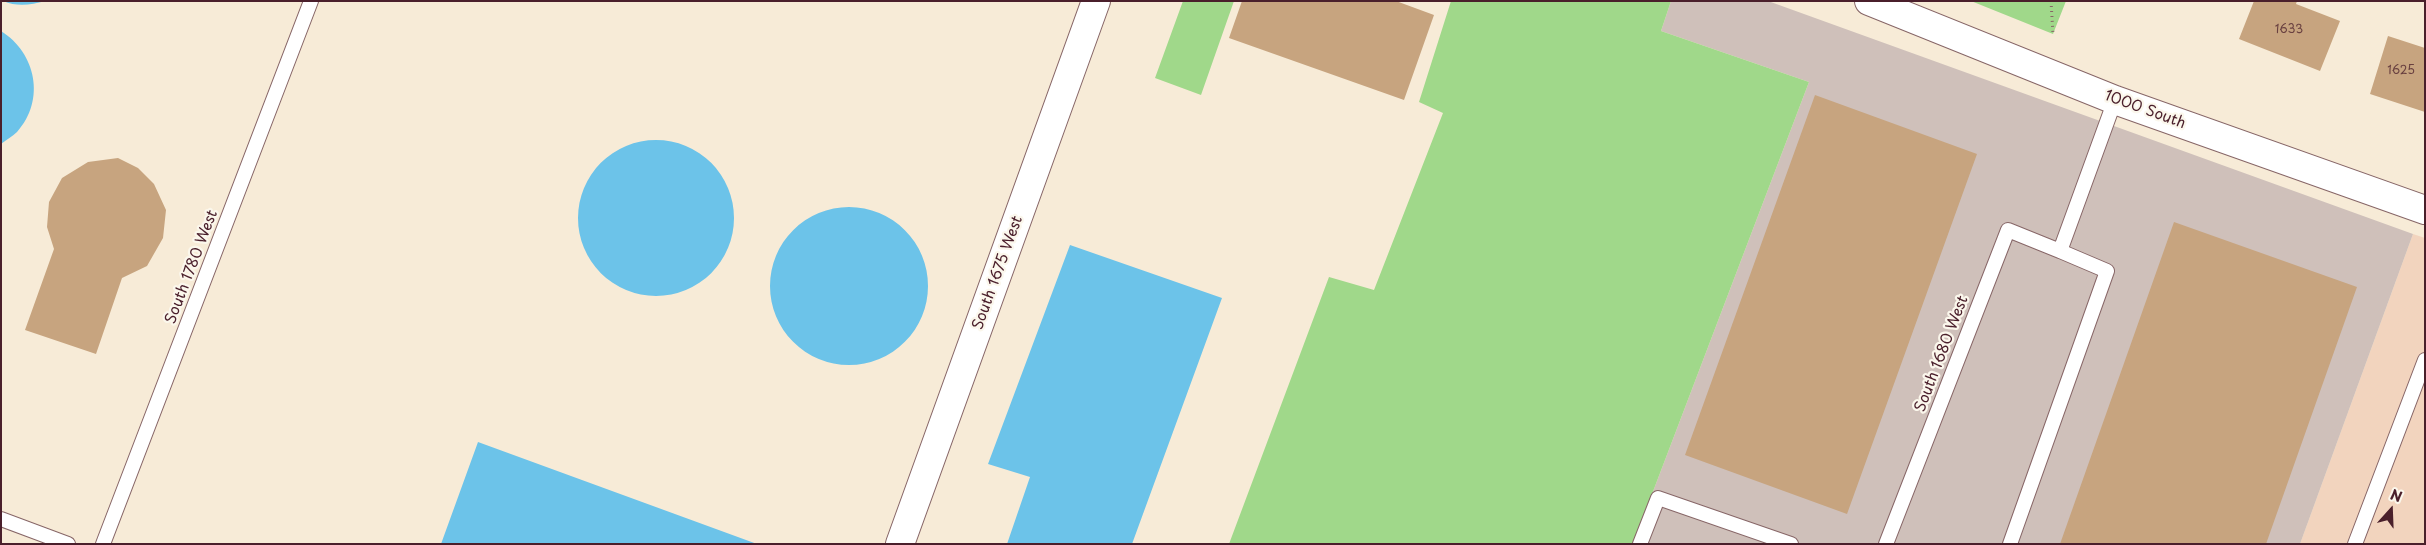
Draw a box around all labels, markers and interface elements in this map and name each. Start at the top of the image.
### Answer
house number: 1633 [2275,23,2303,37]
house number: 1625 [2387,64,2415,78]
street label: 1000 South [2102,87,2188,133]
street label: South 1780 West [162,208,222,326]
street label: South 1675 West [969,214,1027,332]
street label: South 1680 West [1912,294,1972,414]
text: N [2387,484,2405,507]
north arrow [2366,485,2416,535]

